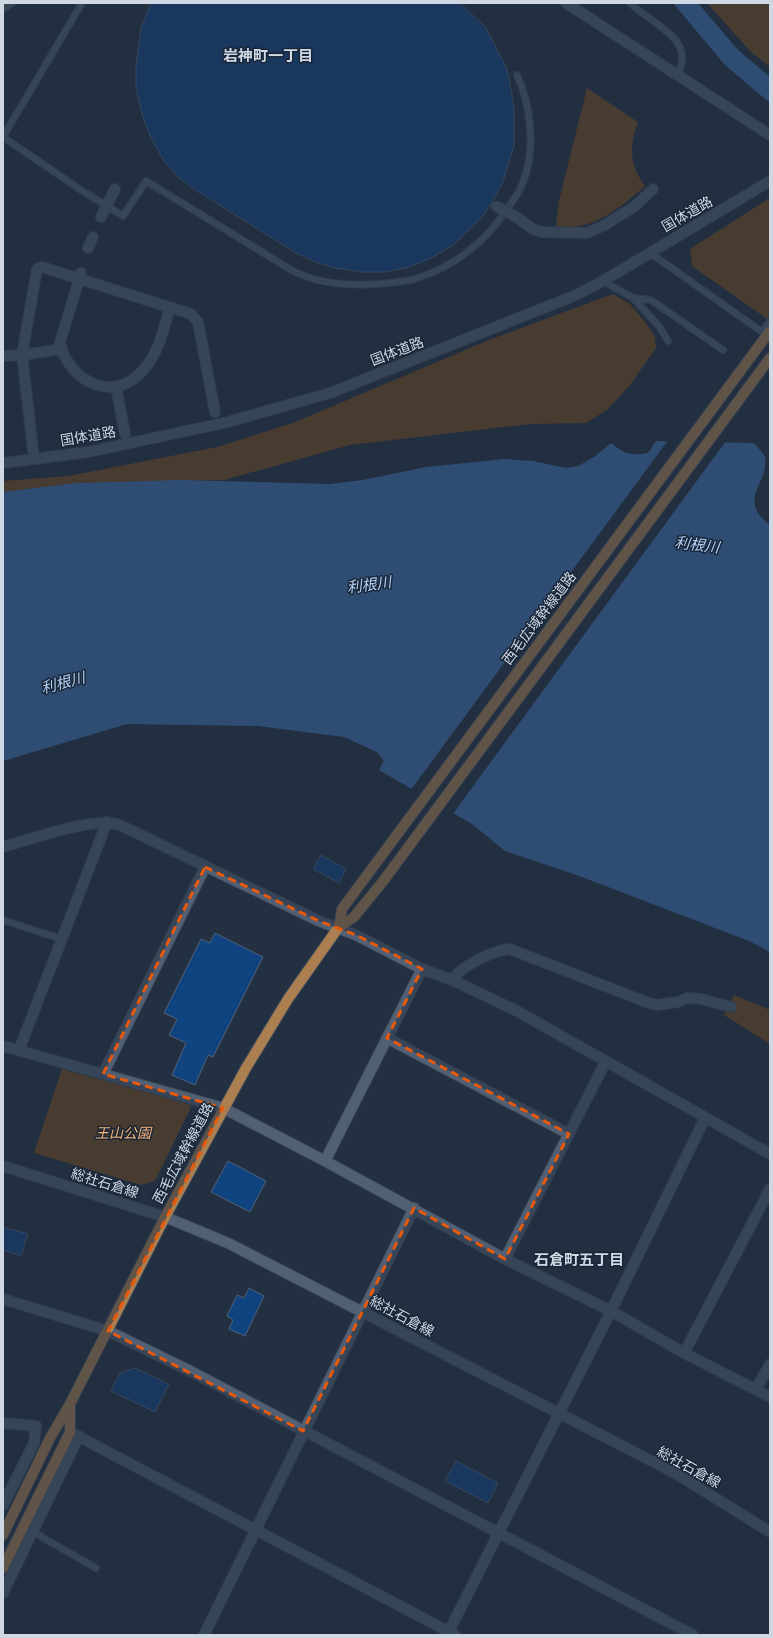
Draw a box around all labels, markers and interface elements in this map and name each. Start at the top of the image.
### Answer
district label: 岩神町一丁目 [223,44,313,65]
street label: 国体道路 [657,190,716,236]
street label: 国体道路 [367,331,426,369]
street label: 国体道路 [59,420,117,450]
water label: 利根川 [674,530,723,557]
street label: 西毛広域幹線道路 [497,567,580,668]
water label: 利根川 [345,570,395,597]
water label: 利根川 [38,665,89,698]
street label: 西毛広域幹線道路 [147,1098,217,1207]
park label: 王山公園 [95,1122,153,1142]
street label: 総社石倉線 [69,1162,142,1202]
district label: 石倉町五丁目 [534,1248,624,1269]
street label: 総社石倉線 [367,1290,438,1340]
street label: 総社石倉線 [654,1440,725,1492]

